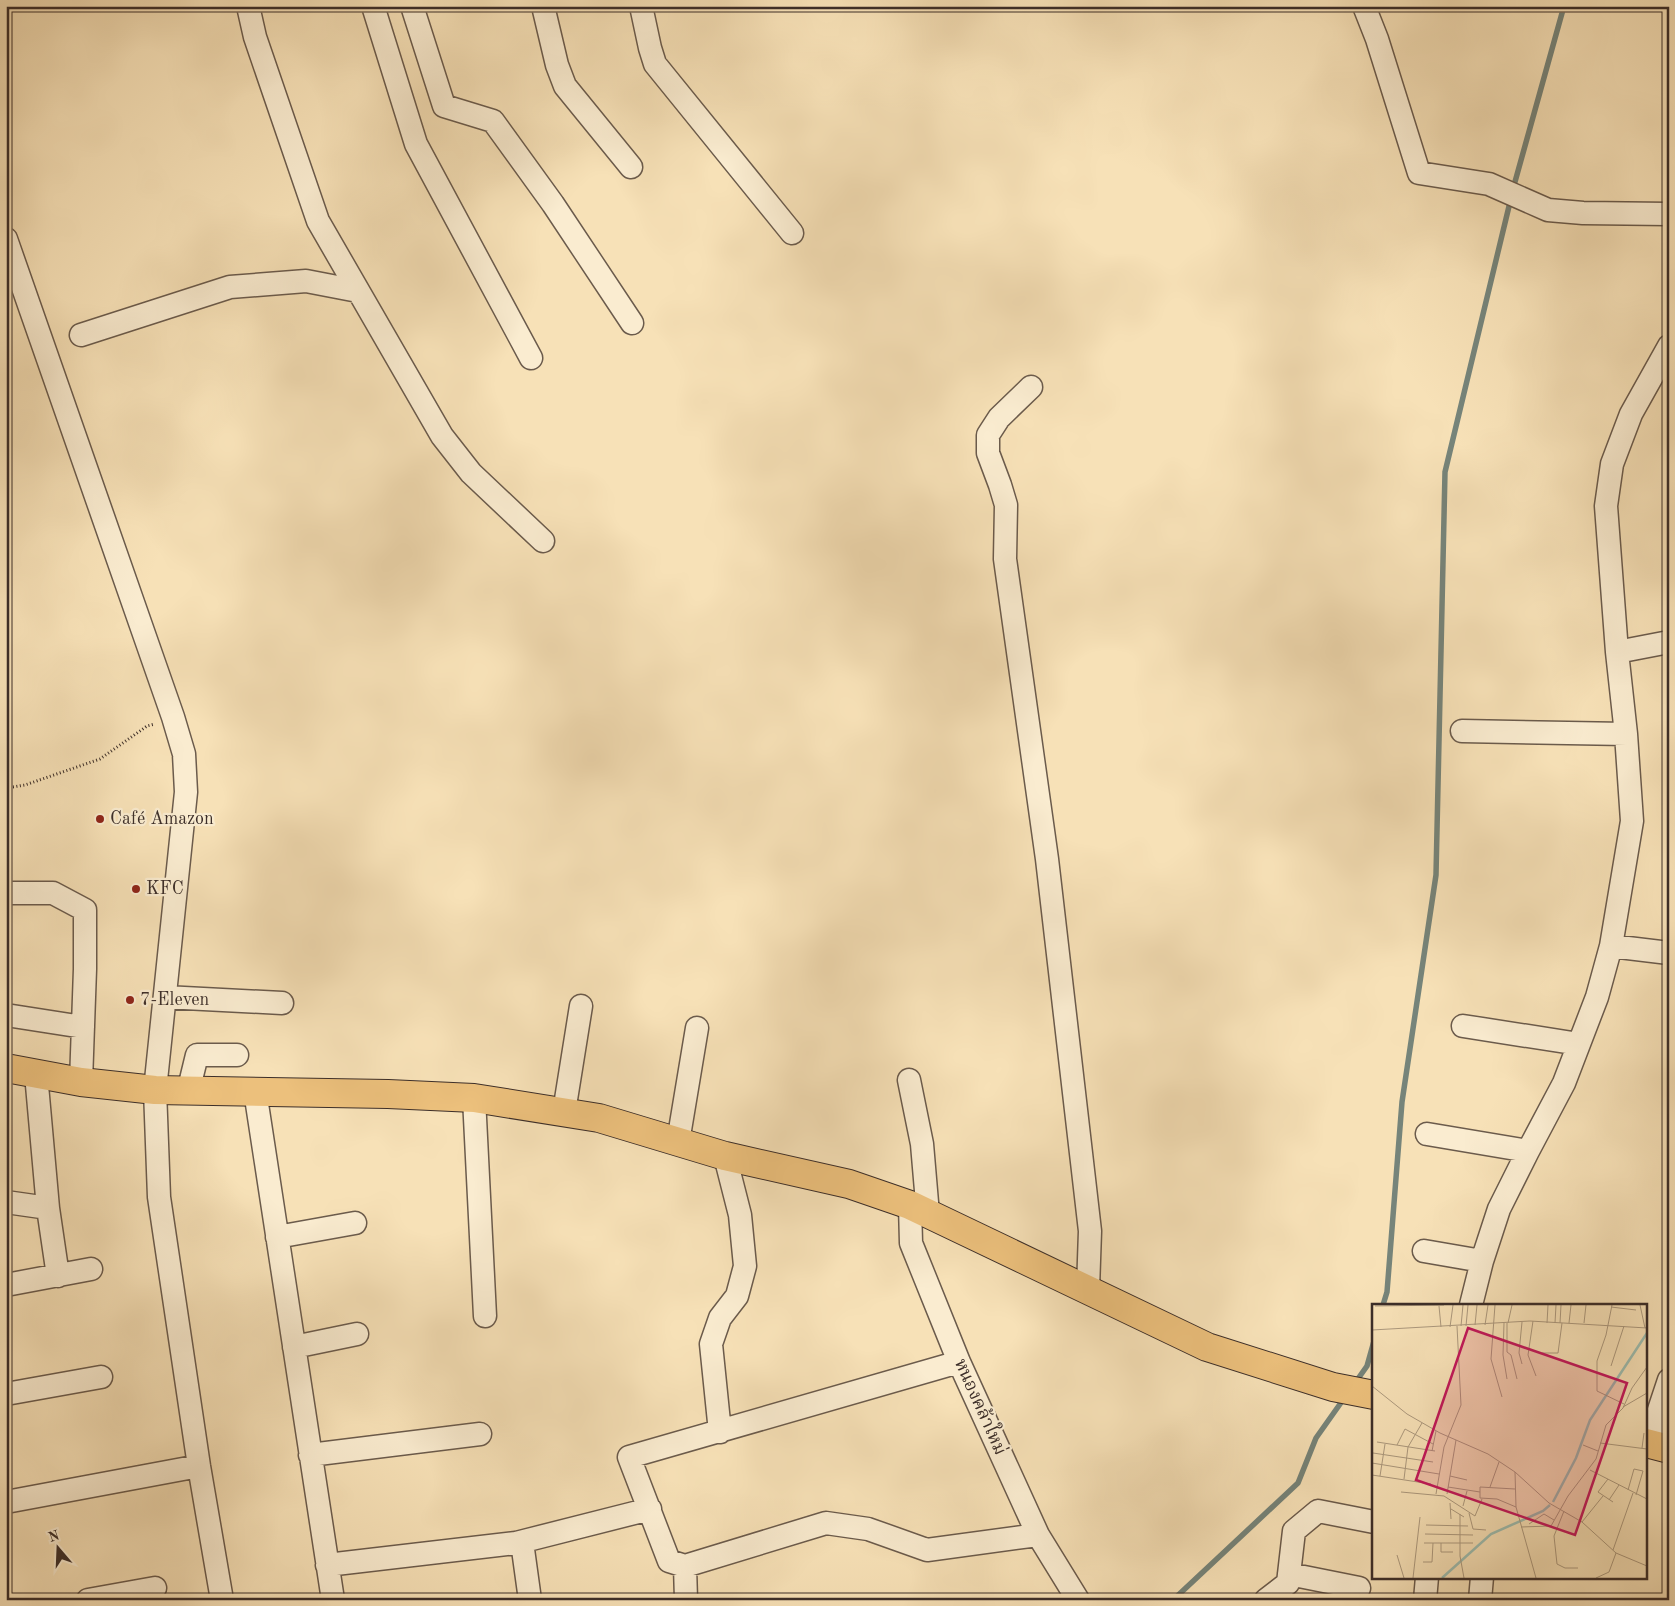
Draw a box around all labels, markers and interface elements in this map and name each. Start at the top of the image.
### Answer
place label: Café Amazon [110,810,214,828]
marker: Café Amazon [94,813,106,825]
place label: KFC [146,880,184,898]
marker: KFC [130,883,142,895]
place label: 7-Eleven [140,991,210,1009]
marker: 7-Eleven [124,994,136,1006]
inset map [1372,1304,1648,1578]
street label: หนองคล้าใหม่ [951,1355,1013,1458]
north arrow [32,1524,82,1574]
text: N [47,1528,62,1545]

